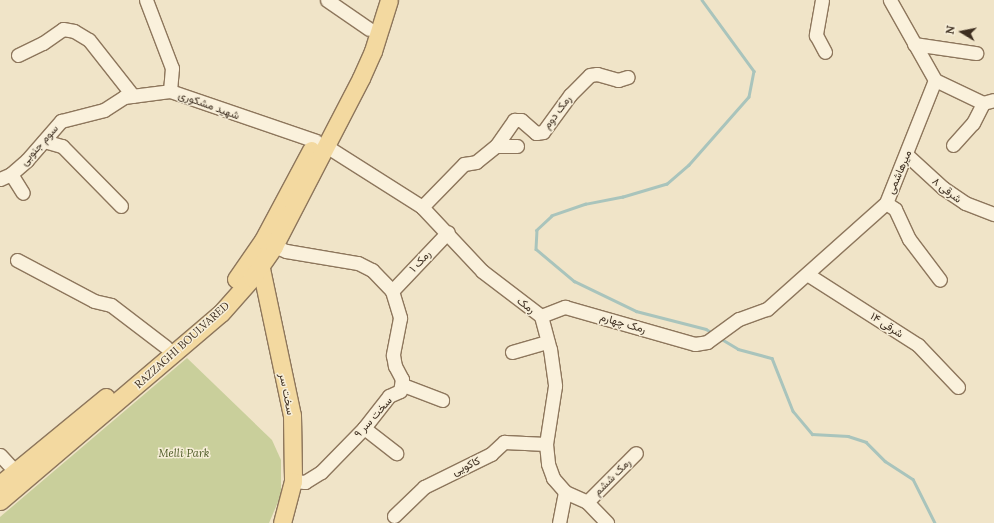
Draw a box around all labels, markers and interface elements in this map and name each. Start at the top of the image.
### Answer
north arrow [942,12,982,52]
text: N [943,25,958,35]
street label: شهید مشکوری [177,88,241,122]
street label: رمک دوم [540,93,574,131]
street label: سوم جنوبی [17,122,61,168]
street label: میرهاشمی [884,148,914,196]
street label: شرقی ۸ [930,174,964,206]
street label: رمک ۱ [407,247,433,275]
street label: رمک [514,294,538,316]
street label: RAZZAGHI BOULVARED [132,299,232,391]
street label: شرقی ۱۴ [868,309,906,341]
street label: رمک چهارم [598,310,648,336]
street label: سخت سر [276,372,298,416]
street label: سخت سر ۹ [351,394,395,440]
park label: Melli Park [159,446,209,460]
street label: کاکویی [450,454,482,478]
street label: رمک ششم [591,456,633,498]

